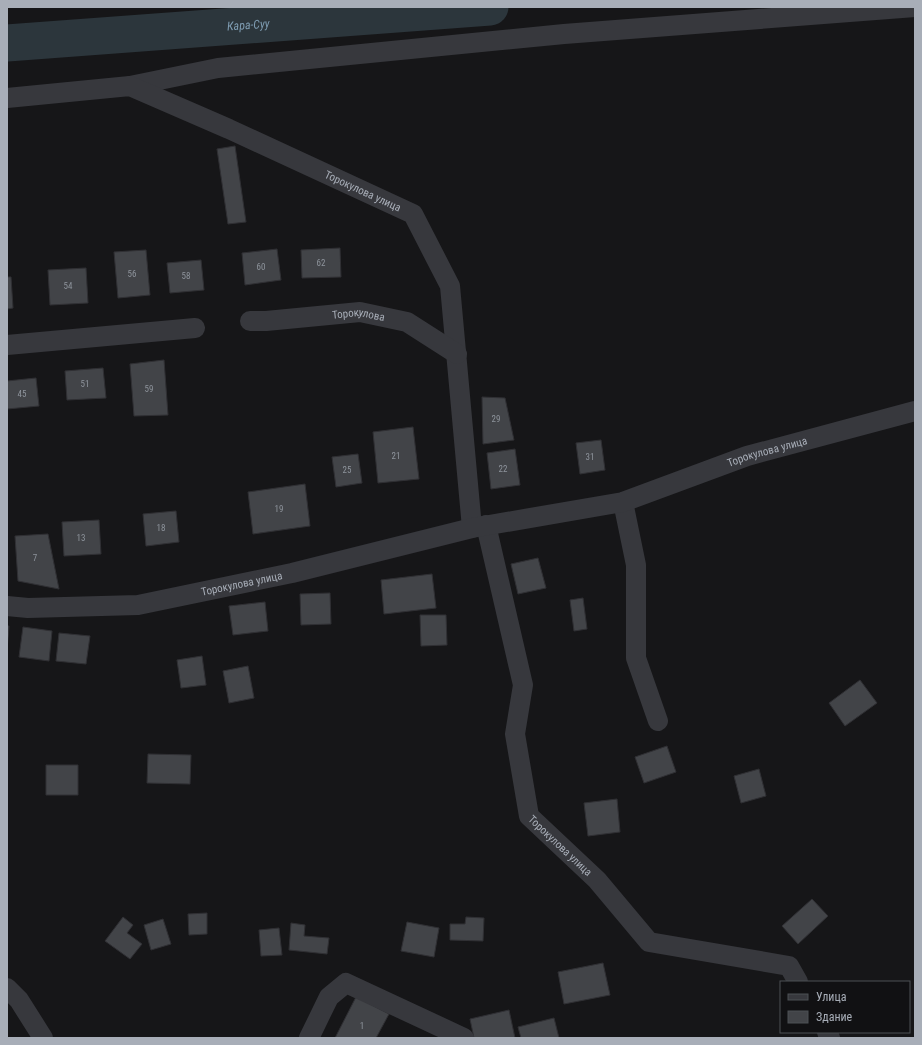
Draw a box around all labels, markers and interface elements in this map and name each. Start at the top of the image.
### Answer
water label: Кара-Суу [227,16,271,34]
street label: Торокулова улица [322,168,403,215]
house number: 62 [317,258,326,268]
house number: 60 [257,262,265,272]
house number: 56 [128,269,136,279]
house number: 58 [182,271,190,281]
house number: 54 [64,281,73,291]
street label: Торокулова [331,306,386,324]
house number: 51 [81,379,89,389]
house number: 59 [145,384,153,394]
house number: 45 [18,389,27,399]
house number: 29 [492,414,500,424]
street label: Торокулова улица [725,434,809,470]
house number: 21 [392,451,400,461]
house number: 31 [586,452,594,462]
house number: 22 [499,464,508,474]
house number: 25 [343,465,352,475]
house number: 19 [275,504,283,514]
house number: 18 [157,523,165,533]
house number: 13 [77,533,85,543]
house number: 7 [33,553,38,563]
street label: Торокулова улица [200,569,283,599]
street label: Торокулова улица [525,813,594,879]
legend [780,981,910,1033]
text: Улица [816,990,847,1004]
text: Здание [816,1010,853,1024]
house number: 1 [360,1021,364,1031]

